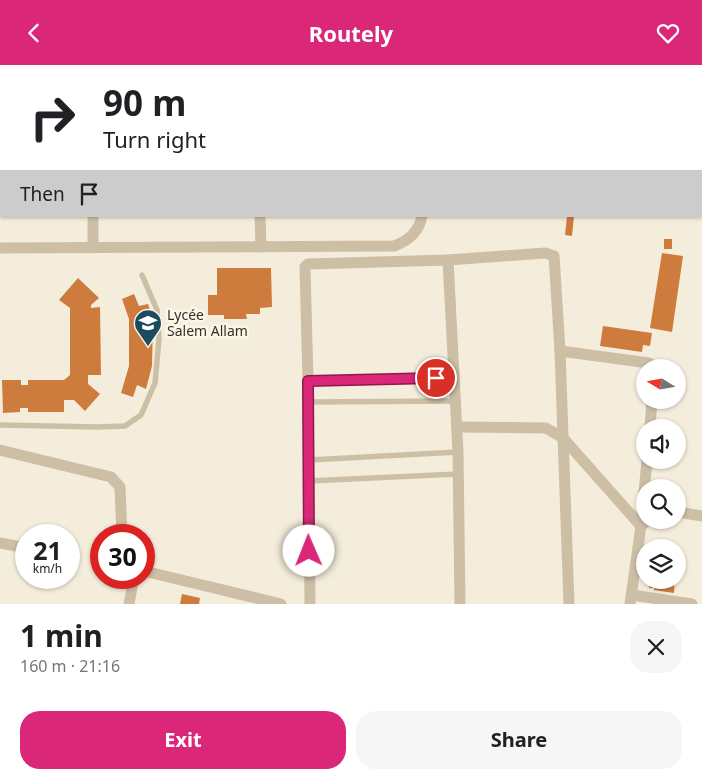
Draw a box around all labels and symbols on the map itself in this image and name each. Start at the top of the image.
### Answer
place label: Lycée Salem Allam [167,305,248,340]
school or university icon: Lycée Salem Allam [133,308,163,347]
pin [415,357,457,399]
north arrow [636,359,686,409]
speed limit sign: 30 [90,524,155,589]
position arrow [282,524,334,576]

